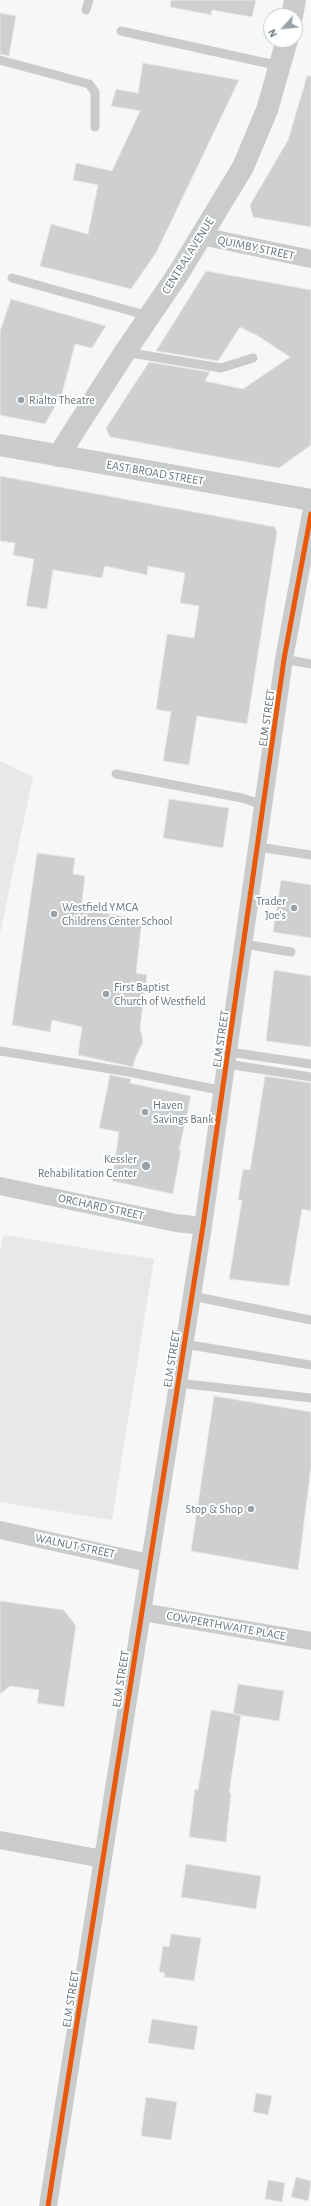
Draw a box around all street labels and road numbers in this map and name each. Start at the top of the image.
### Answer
street label: CENTRAL AVENUE [159,215,217,297]
street label: QUIMBY STREET [216,233,296,263]
street label: EAST BROAD STREET [105,457,205,489]
street label: ELM STREET [256,688,278,748]
street label: ELM STREET [210,1009,232,1069]
street label: ORCHARD STREET [57,1191,145,1223]
street label: ELM STREET [160,1329,184,1389]
street label: WALNUT STREET [34,1530,116,1562]
street label: COWPERTHWAITE PLACE [165,1608,287,1644]
street label: ELM STREET [109,1649,133,1709]
street label: ELM STREET [59,1969,83,2029]

